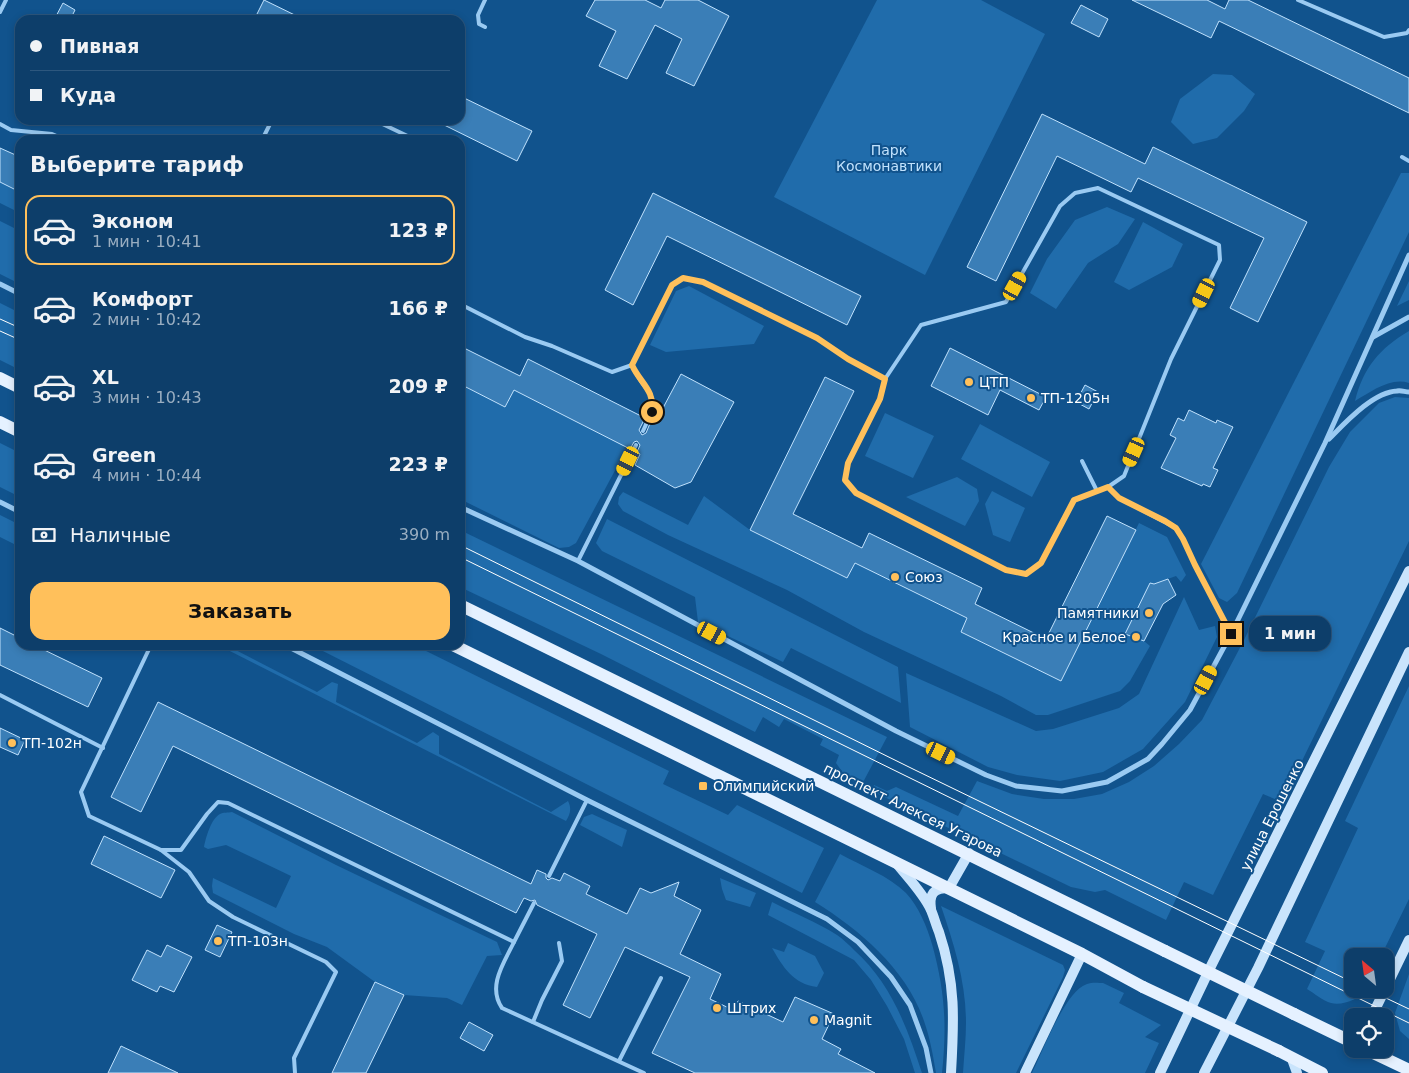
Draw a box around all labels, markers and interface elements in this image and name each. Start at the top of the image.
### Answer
text: Пивная [60,35,139,57]
text: Куда [60,84,116,106]
park label: Парк Космонавтики [836,142,942,174]
text: Выберите тариф [30,152,244,177]
icon: car [32,208,77,253]
text: Эконом [92,210,174,232]
text: 123 ₽ [389,219,448,241]
text: 1 мин · 10:41 [92,232,202,251]
car [1001,269,1028,303]
car [1190,276,1217,310]
icon: car [32,286,77,331]
text: Комфорт [92,288,193,310]
text: 166 ₽ [389,297,448,319]
text: 2 мин · 10:42 [92,310,202,329]
icon: car [32,364,77,409]
text: XL [92,366,119,388]
place label: ЦТП [979,374,1009,390]
text: 209 ₽ [389,375,448,397]
marker: ЦТП [963,376,975,388]
text: 3 мин · 10:43 [92,388,202,407]
place label: ТП-1205н [1040,390,1110,406]
marker: ТП-1205н [1025,392,1037,404]
route start [641,401,663,423]
car [1121,435,1146,469]
icon: car [32,442,77,487]
text: Green [92,444,156,466]
car [614,444,641,478]
text: 223 ₽ [389,453,448,475]
text: 4 мин · 10:44 [92,466,202,485]
icon: cash [30,521,58,549]
text: Наличные [70,524,171,546]
text: 390 m [399,525,450,544]
place label: Союз [905,569,943,585]
marker: Союз [889,571,901,583]
button: Заказать [30,582,450,640]
place label: Памятники [1057,605,1139,621]
marker: Памятники [1143,607,1155,619]
callout: 1 мин [1248,616,1331,652]
car [695,619,728,647]
route end [1220,623,1242,645]
text: 1 мин [1264,624,1316,643]
place label: Красное и Белое [1002,629,1126,645]
marker: Красное и Белое [1130,631,1142,643]
car [1192,663,1219,697]
place label: ТП-102н [21,735,82,751]
marker: ТП-102н [6,737,18,749]
car [924,740,957,766]
street label: улица Ерошенко [1237,757,1307,873]
street label: проспект Алексея Угарова [821,760,1005,860]
place label: Олимпийский [713,778,814,794]
marker: Олимпийский [697,780,709,792]
place label: ТП-103н [227,933,288,949]
marker: ТП-103н [212,935,224,947]
north arrow [1344,948,1394,998]
map controls [1344,948,1394,1058]
place label: Штрих [727,1000,776,1016]
marker: Штрих [711,1002,723,1014]
button: locate [1344,1008,1394,1058]
place label: Magnit [824,1012,872,1028]
marker: Magnit [808,1014,820,1026]

